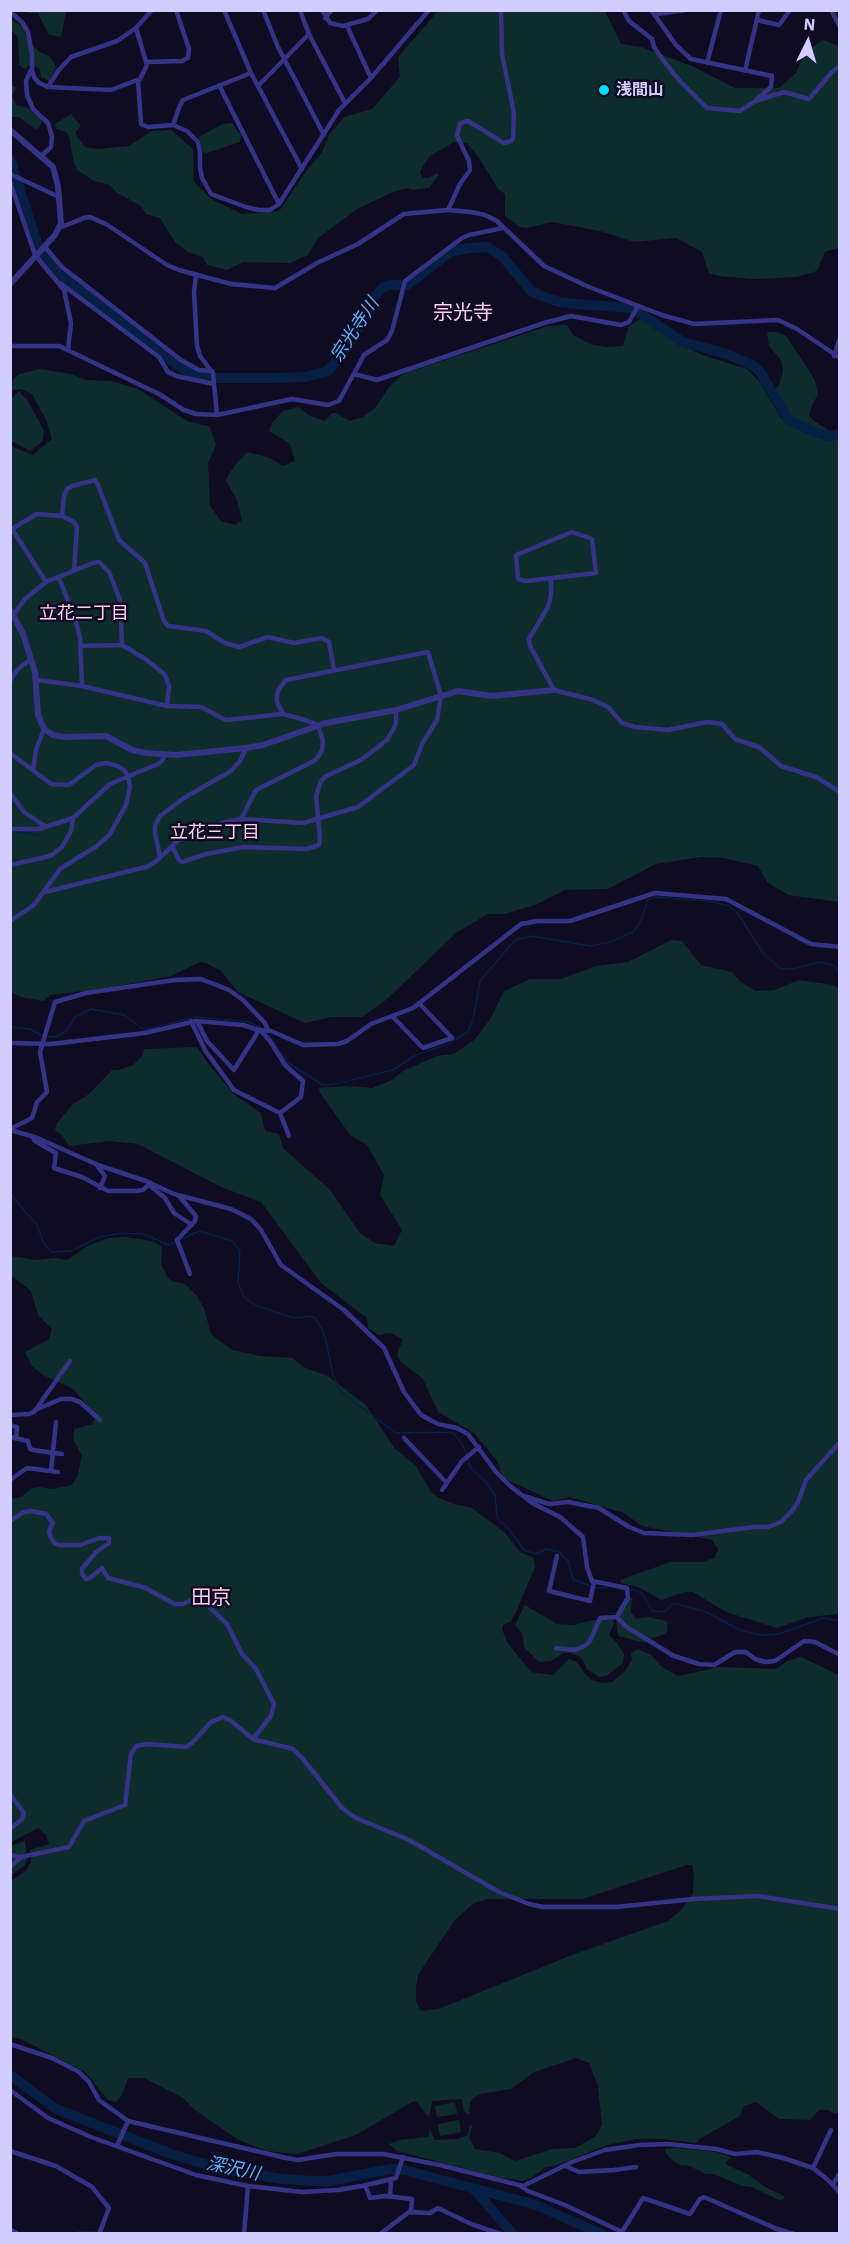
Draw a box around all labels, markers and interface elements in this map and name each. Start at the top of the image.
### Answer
north arrow [778,12,838,72]
text: N [803,14,816,35]
place label: 浅間山 [616,80,664,100]
marker: 浅間山 [597,83,611,97]
water label: 宗光寺川 [326,294,384,366]
district label: 宗光寺 [433,301,493,325]
district label: 立花二丁目 [39,603,129,625]
district label: 立花三丁目 [170,822,260,844]
district label: 田京 [191,1586,231,1610]
water label: 深沢川 [204,2153,262,2185]

